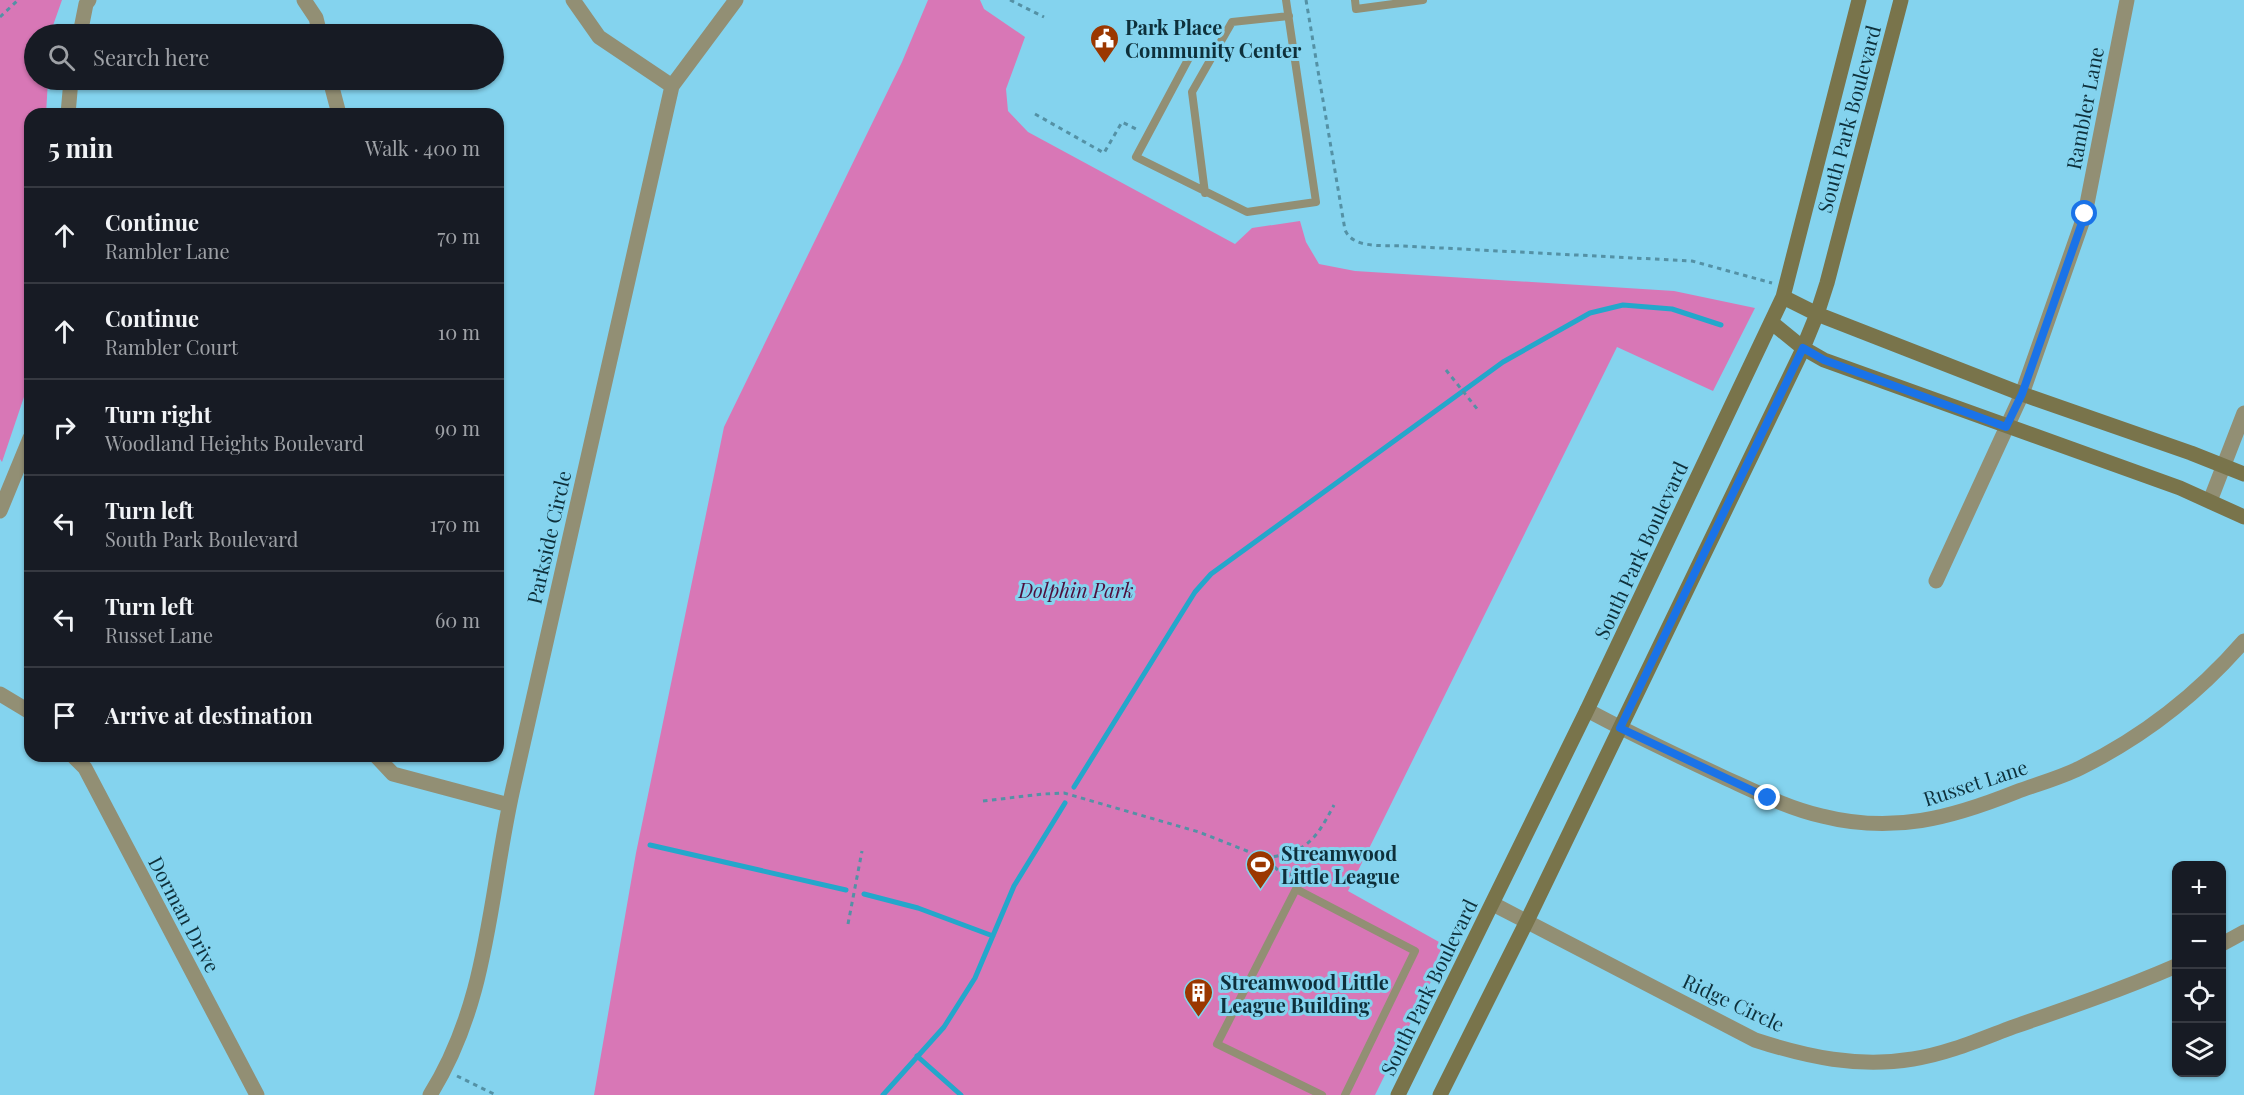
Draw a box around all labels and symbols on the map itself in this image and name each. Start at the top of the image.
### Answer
place label: Park Place Community Center [1125,13,1302,63]
public building icon: Park Place Community Center [1088,22,1120,64]
street label: South Park Boulevard [1810,22,1886,216]
street label: Rambler Lane [2059,44,2109,172]
route start [2071,200,2097,226]
street label: South Park Boulevard [1587,456,1693,643]
street label: Parkside Circle [520,468,576,606]
park label: Dolphin Park [1017,576,1134,603]
street label: Russet Lane [1919,752,2031,812]
route end [1754,784,1780,810]
place label: Streamwood Little League [1281,839,1400,889]
sports icon: Streamwood Little League [1244,848,1276,890]
street label: Dorman Drive [143,851,227,977]
street label: South Park Boulevard [1373,894,1483,1080]
street label: Ridge Circle [1679,967,1789,1037]
place label: Streamwood Little League Building [1220,968,1389,1018]
building icon: Streamwood Little League Building [1183,976,1215,1018]

